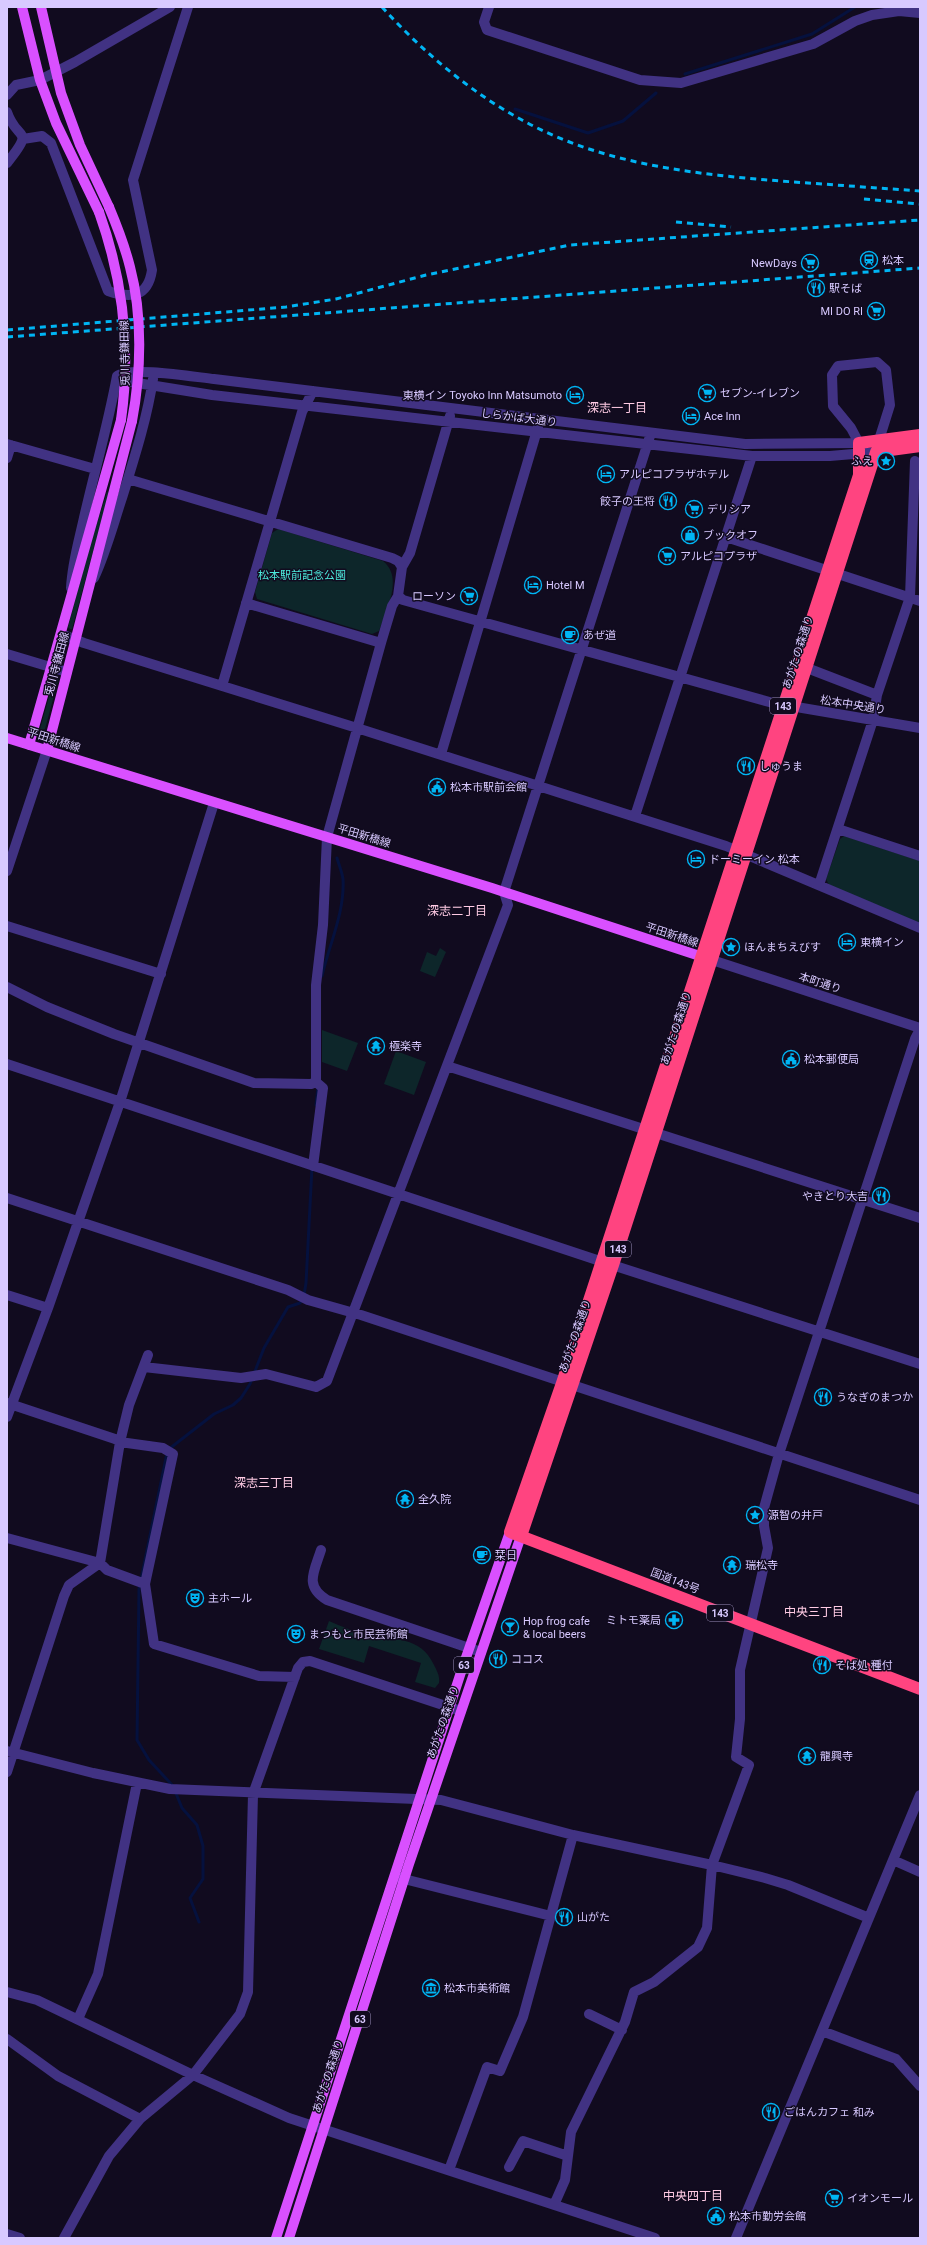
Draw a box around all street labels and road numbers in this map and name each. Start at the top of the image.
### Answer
street label: 兎川寺鎌田線 [118,320,132,386]
street label: しらかば大通り [480,407,558,429]
street label: あがたの森通り [780,613,816,691]
street label: 兎川寺鎌田線 [42,630,72,698]
street label: 松本中央通り [819,693,887,717]
road number: 143 [770,698,796,714]
street label: 平田新橋線 [26,725,82,755]
street label: 平田新橋線 [336,822,392,850]
street label: 平田新橋線 [644,920,700,950]
street label: 本町通り [797,970,843,996]
street label: あがたの森通り [658,989,694,1067]
road number: 143 [605,1241,631,1257]
street label: あがたの森通り [556,1297,594,1375]
street label: 国道143号 [649,1566,701,1596]
road number: 143 [707,1605,733,1621]
road number: 63 [454,1657,474,1673]
street label: あがたの森通り [424,1683,462,1761]
road number: 63 [350,2011,370,2027]
street label: あがたの森通り [310,2037,346,2115]

